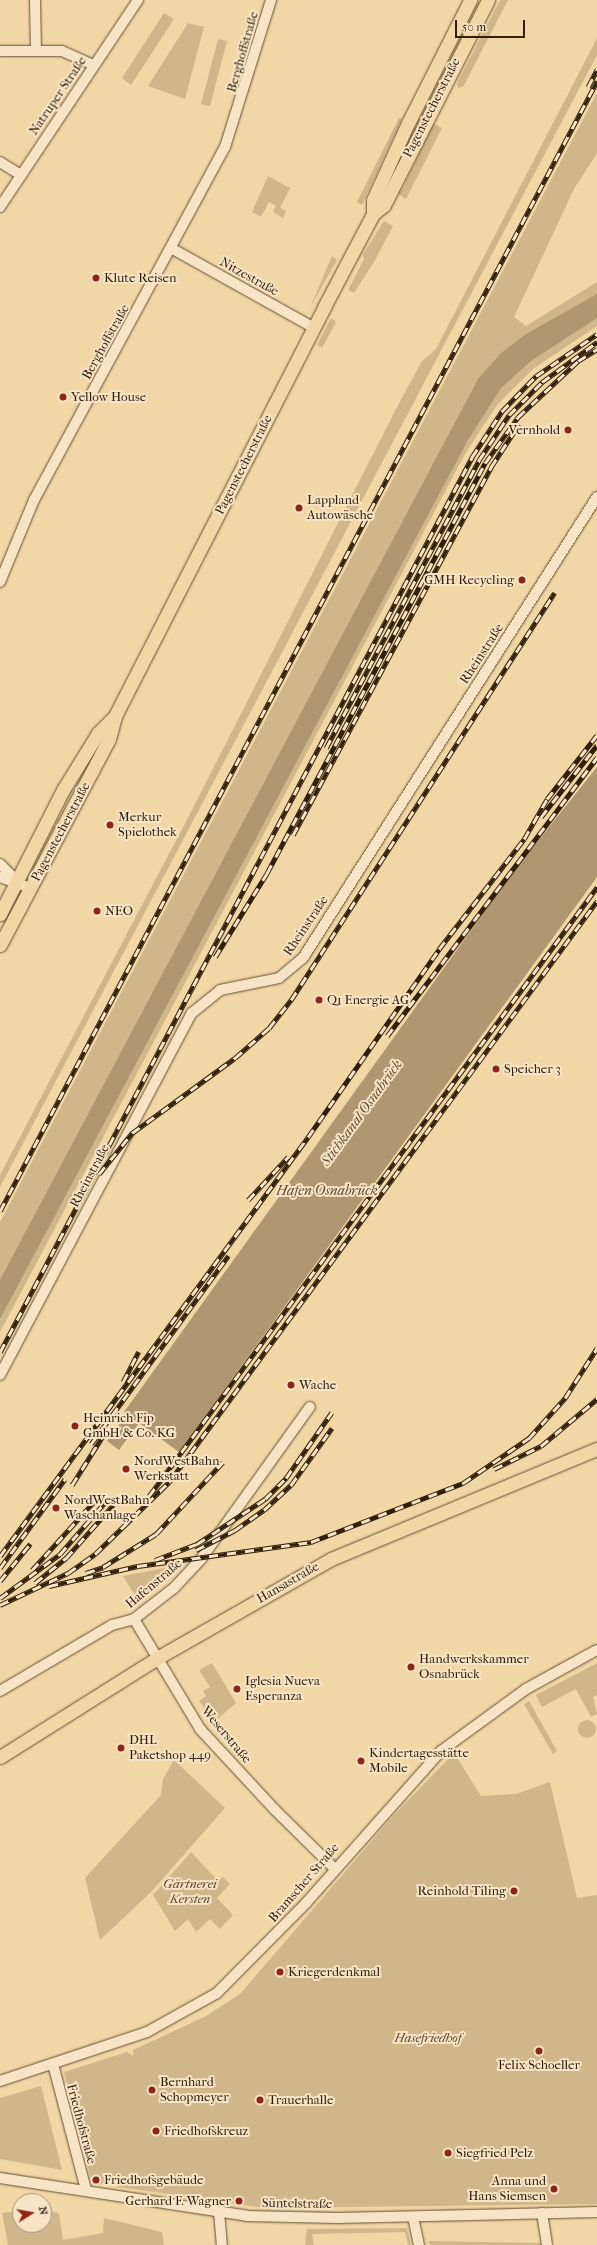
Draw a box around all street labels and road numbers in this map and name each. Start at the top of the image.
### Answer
street label: Berghoffstraße [224,10,262,94]
street label: Natruper Straße [26,54,90,138]
street label: Pagenstecherstraße [400,55,464,161]
street label: Nitzestraße [217,254,281,300]
street label: Berghoffstraße [79,302,133,382]
street label: Pagenstecherstraße [212,412,276,518]
street label: Rheinstraße [457,621,507,687]
street label: Pagenstecherstraße [28,780,94,884]
street label: Rheinstraße [280,893,332,959]
street label: Rheinstraße [67,1142,113,1210]
street label: Hafenstraße [123,1556,185,1612]
street label: Hansastraße [254,1559,322,1607]
street label: Weserstraße [198,1703,254,1767]
street label: Bramscher Straße [265,1840,343,1926]
street label: Friedhofstraße [63,2082,99,2166]
street label: Süntelstraße [262,2196,332,2212]

